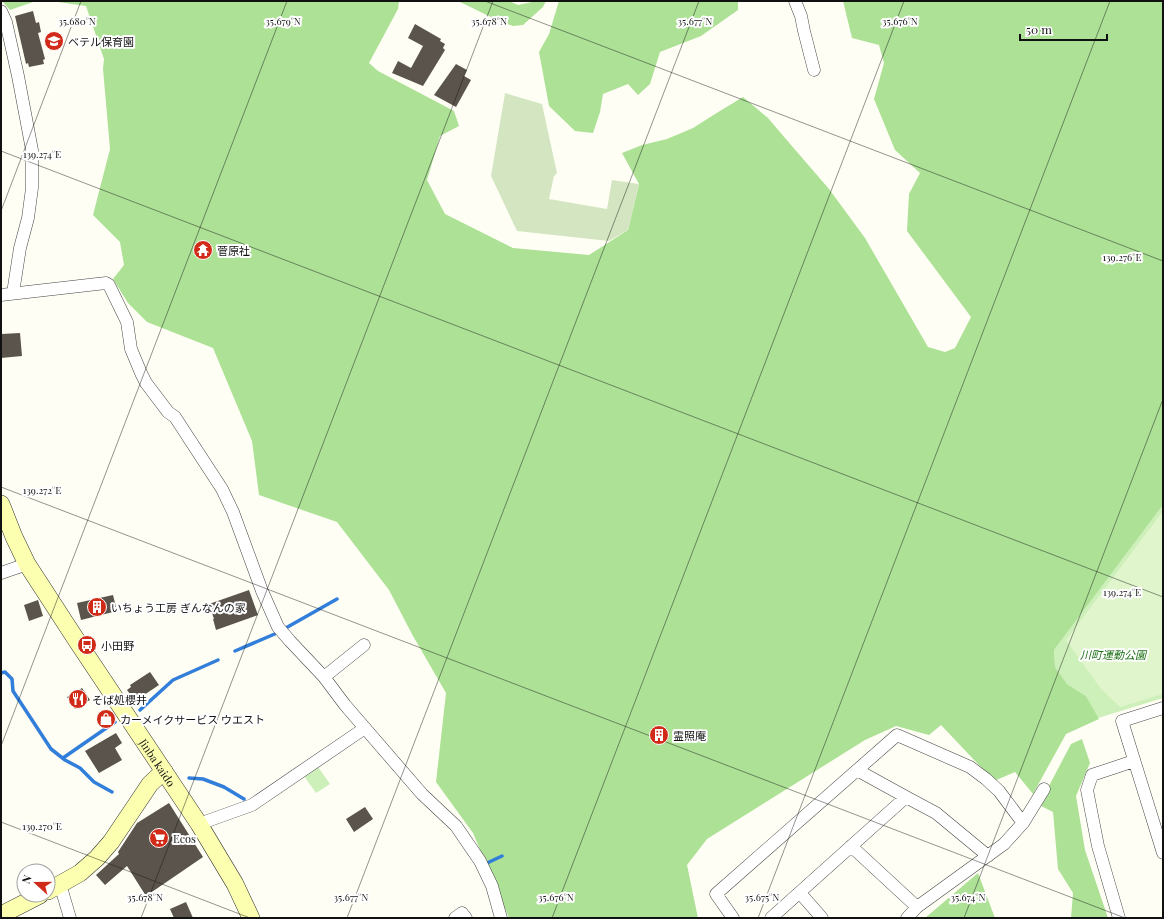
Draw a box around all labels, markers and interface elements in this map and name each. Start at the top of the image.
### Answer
text: 35.680°N [58,14,96,28]
text: 35.679°N [265,14,301,28]
text: 35.678°N [471,14,507,28]
text: 35.677°N [678,14,712,28]
text: 35.676°N [882,14,918,28]
scale bar [1020,16,1107,42]
text: 50 m [1026,21,1052,37]
school or university icon: ベテル保育園 [43,30,65,52]
place label: ベテル保育園 [68,34,134,49]
text: 139.274°E [23,147,61,161]
temple icon: 菅原社 [192,239,214,261]
place label: 菅原社 [217,243,250,258]
text: 139.276°E [1103,250,1142,264]
text: 139.272°E [23,483,61,497]
text: 139.274°E [1103,585,1141,599]
building icon: いちょう工房 ぎんなんの家 [86,596,108,618]
place label: いちょう工房 ぎんなんの家 [111,600,246,615]
bus stop icon: 小田野 [76,634,98,656]
place label: 小田野 [101,638,134,653]
park label: 川町運動公園 [1080,647,1148,662]
restaurant icon: そば処櫻井 [67,688,89,710]
place label: そば処櫻井 [92,692,147,707]
shop icon: カーメイクサービス ウエスト [95,708,117,730]
place label: カーメイクサービス ウエスト [120,712,265,727]
building icon: 霊照庵 [648,724,670,746]
place label: 霊照庵 [673,728,706,743]
street label: Jinba kaido [136,735,179,789]
text: 139.270°E [22,819,62,833]
supermarket icon: Ecos [148,827,170,849]
place label: Ecos [173,831,196,846]
north arrow [16,863,56,903]
text: N [18,873,35,886]
text: 35.678°N [127,890,163,904]
text: 35.677°N [334,890,368,904]
text: 35.676°N [538,890,574,904]
text: 35.675°N [745,890,779,904]
text: 35.674°N [950,890,986,904]

